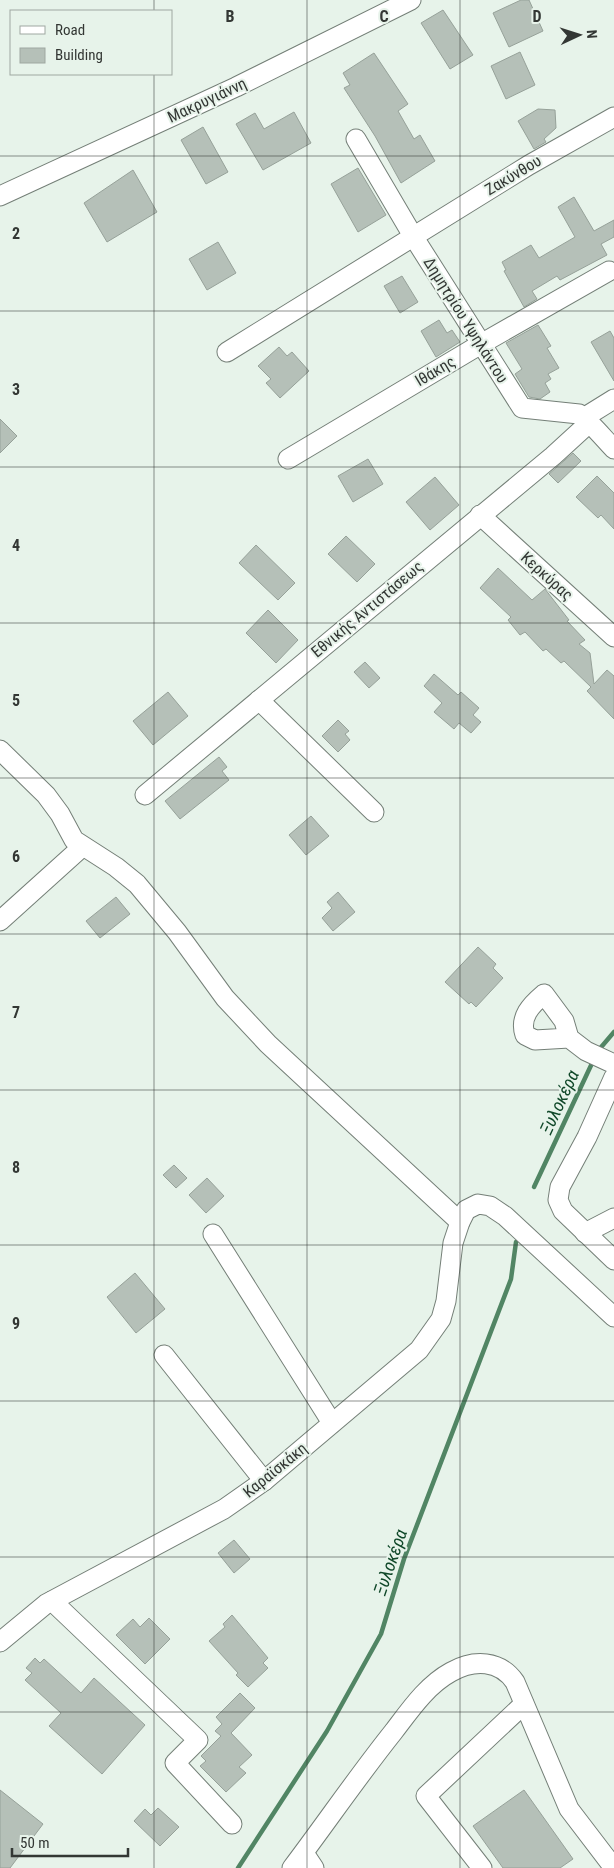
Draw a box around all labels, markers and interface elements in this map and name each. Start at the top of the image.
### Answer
text: B [226,7,235,26]
text: C [379,7,389,26]
text: D [532,7,542,26]
legend [10,10,172,75]
north arrow [554,10,604,60]
text: Road [55,21,85,39]
text: N [584,29,600,39]
text: Building [55,46,103,64]
street label: Μακρυγιάννη [165,73,249,127]
street label: Ζακύνθου [481,151,545,199]
text: 2 [12,224,20,243]
street label: Δημητρίου Υψηλάντου [420,254,512,386]
street label: Ιθάκης [412,352,458,390]
text: 3 [12,380,20,399]
text: 4 [12,536,20,555]
street label: Κερκύρας [517,548,577,604]
street label: Εθνικής Αντιστάσεως [307,557,427,661]
text: 5 [12,691,20,710]
text: 6 [12,847,20,866]
text: 7 [12,1003,20,1022]
water label: Ξυλοκέρα [535,1066,583,1138]
text: 8 [12,1158,20,1177]
text: 9 [12,1314,20,1333]
street label: Καραϊσκάκη [239,1438,311,1502]
water label: Ξυλοκέρα [369,1526,411,1598]
scale bar [12,1826,129,1858]
text: 50 m [20,1834,50,1852]

